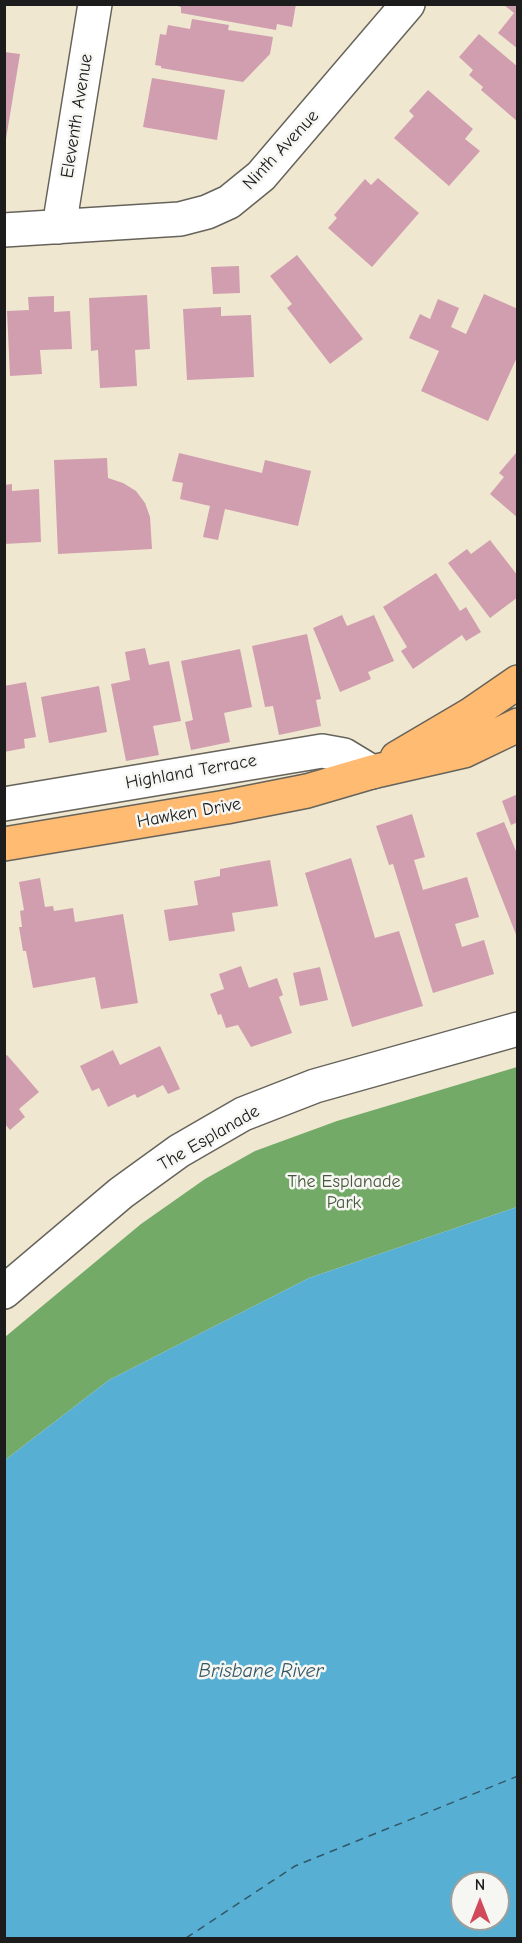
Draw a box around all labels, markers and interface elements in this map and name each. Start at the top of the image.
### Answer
street label: Eleventh Avenue [57,52,97,180]
street label: Ninth Avenue [238,106,324,194]
street label: Highland Terrace [124,750,258,794]
street label: Hawken Drive [135,793,243,833]
street label: The Esplanade [155,1100,263,1176]
park label: The Esplanade Park [287,1171,401,1214]
water label: Brisbane River [199,1659,323,1683]
north arrow [450,1871,510,1931]
text: N [475,1876,485,1894]

